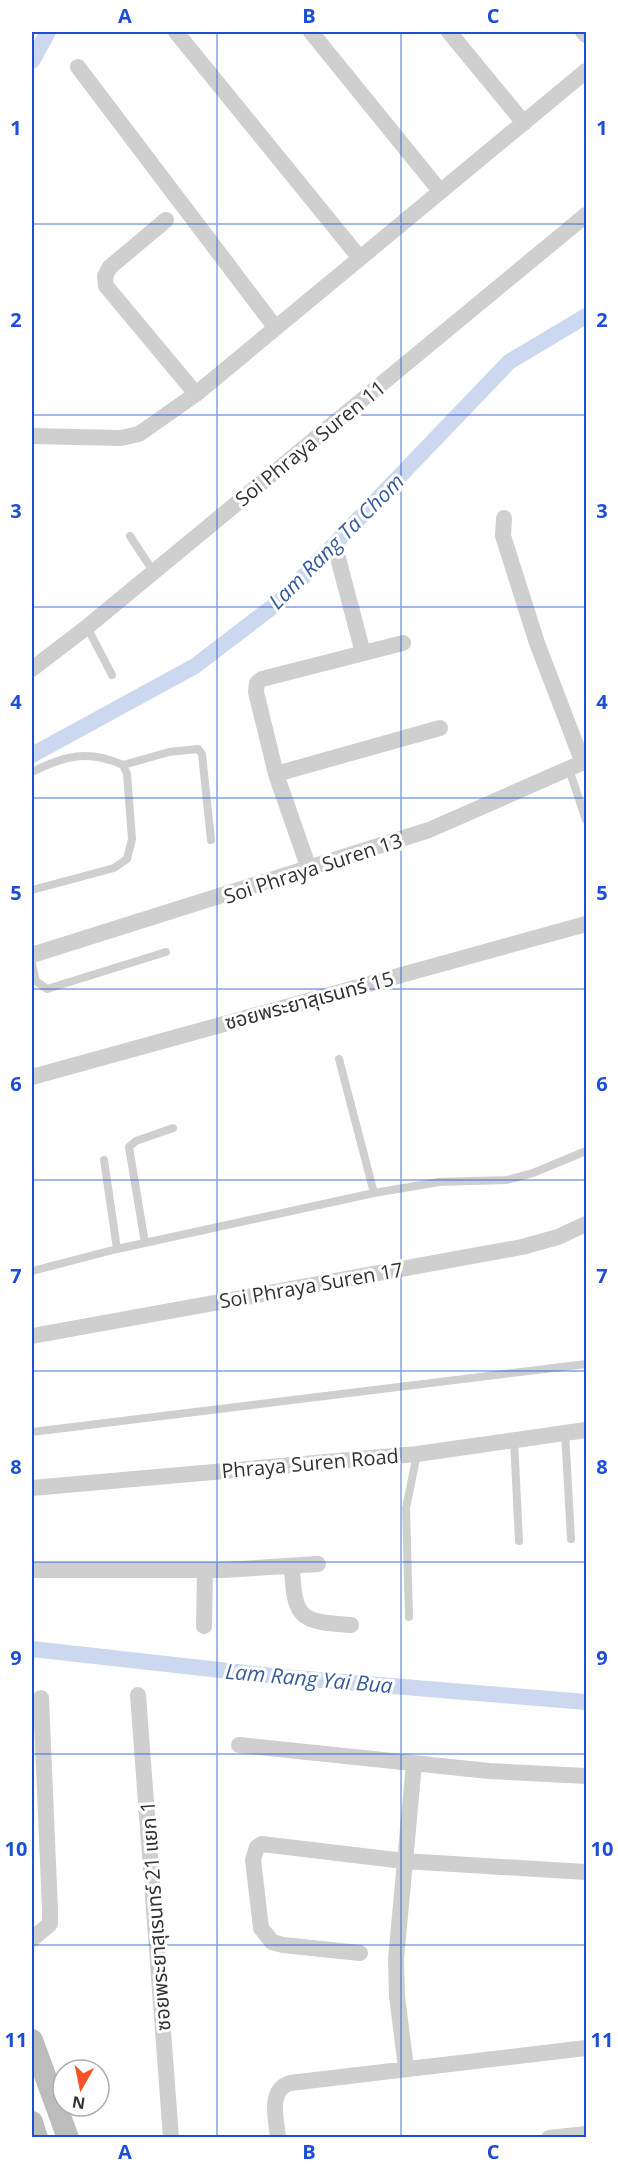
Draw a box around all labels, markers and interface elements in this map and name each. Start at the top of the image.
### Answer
text: A [118,2,132,29]
text: B [302,2,316,29]
text: C [487,2,500,29]
text: 1 [10,114,22,141]
text: 1 [596,114,608,141]
text: 2 [10,306,22,333]
text: 2 [596,306,608,333]
street label: Soi Phraya Suren 11 [229,374,391,512]
water label: Lam Rang Ta Chom [262,467,410,615]
text: 3 [10,497,22,524]
text: 3 [596,497,608,524]
text: 4 [10,688,22,715]
text: 4 [596,688,608,715]
street label: Soi Phraya Suren 13 [220,826,406,910]
text: 5 [10,879,22,906]
text: 5 [596,879,608,906]
street label: ซอยพระยาสุเรนทร์ 15 [221,964,397,1036]
text: 6 [10,1070,22,1097]
text: 6 [596,1070,608,1097]
street label: Soi Phraya Suren 17 [217,1256,405,1314]
text: 7 [10,1262,22,1289]
text: 7 [596,1262,608,1289]
street label: Phraya Suren Road [220,1442,400,1484]
text: 8 [10,1453,22,1480]
text: 8 [596,1453,608,1480]
text: 9 [10,1644,22,1671]
text: 9 [596,1644,608,1671]
water label: Lam Rang Yai Bua [224,1657,394,1699]
street label: ซอยพระยาสุเรนทร์ 21 แยก 1 [133,1800,177,2032]
text: 10 [5,1835,27,1862]
text: 10 [591,1835,613,1862]
text: 11 [5,2026,27,2053]
text: 11 [591,2026,613,2053]
north arrow [51,2058,111,2118]
text: N [71,2091,87,2115]
text: A [118,2138,132,2165]
text: B [302,2138,316,2165]
text: C [487,2138,500,2165]

